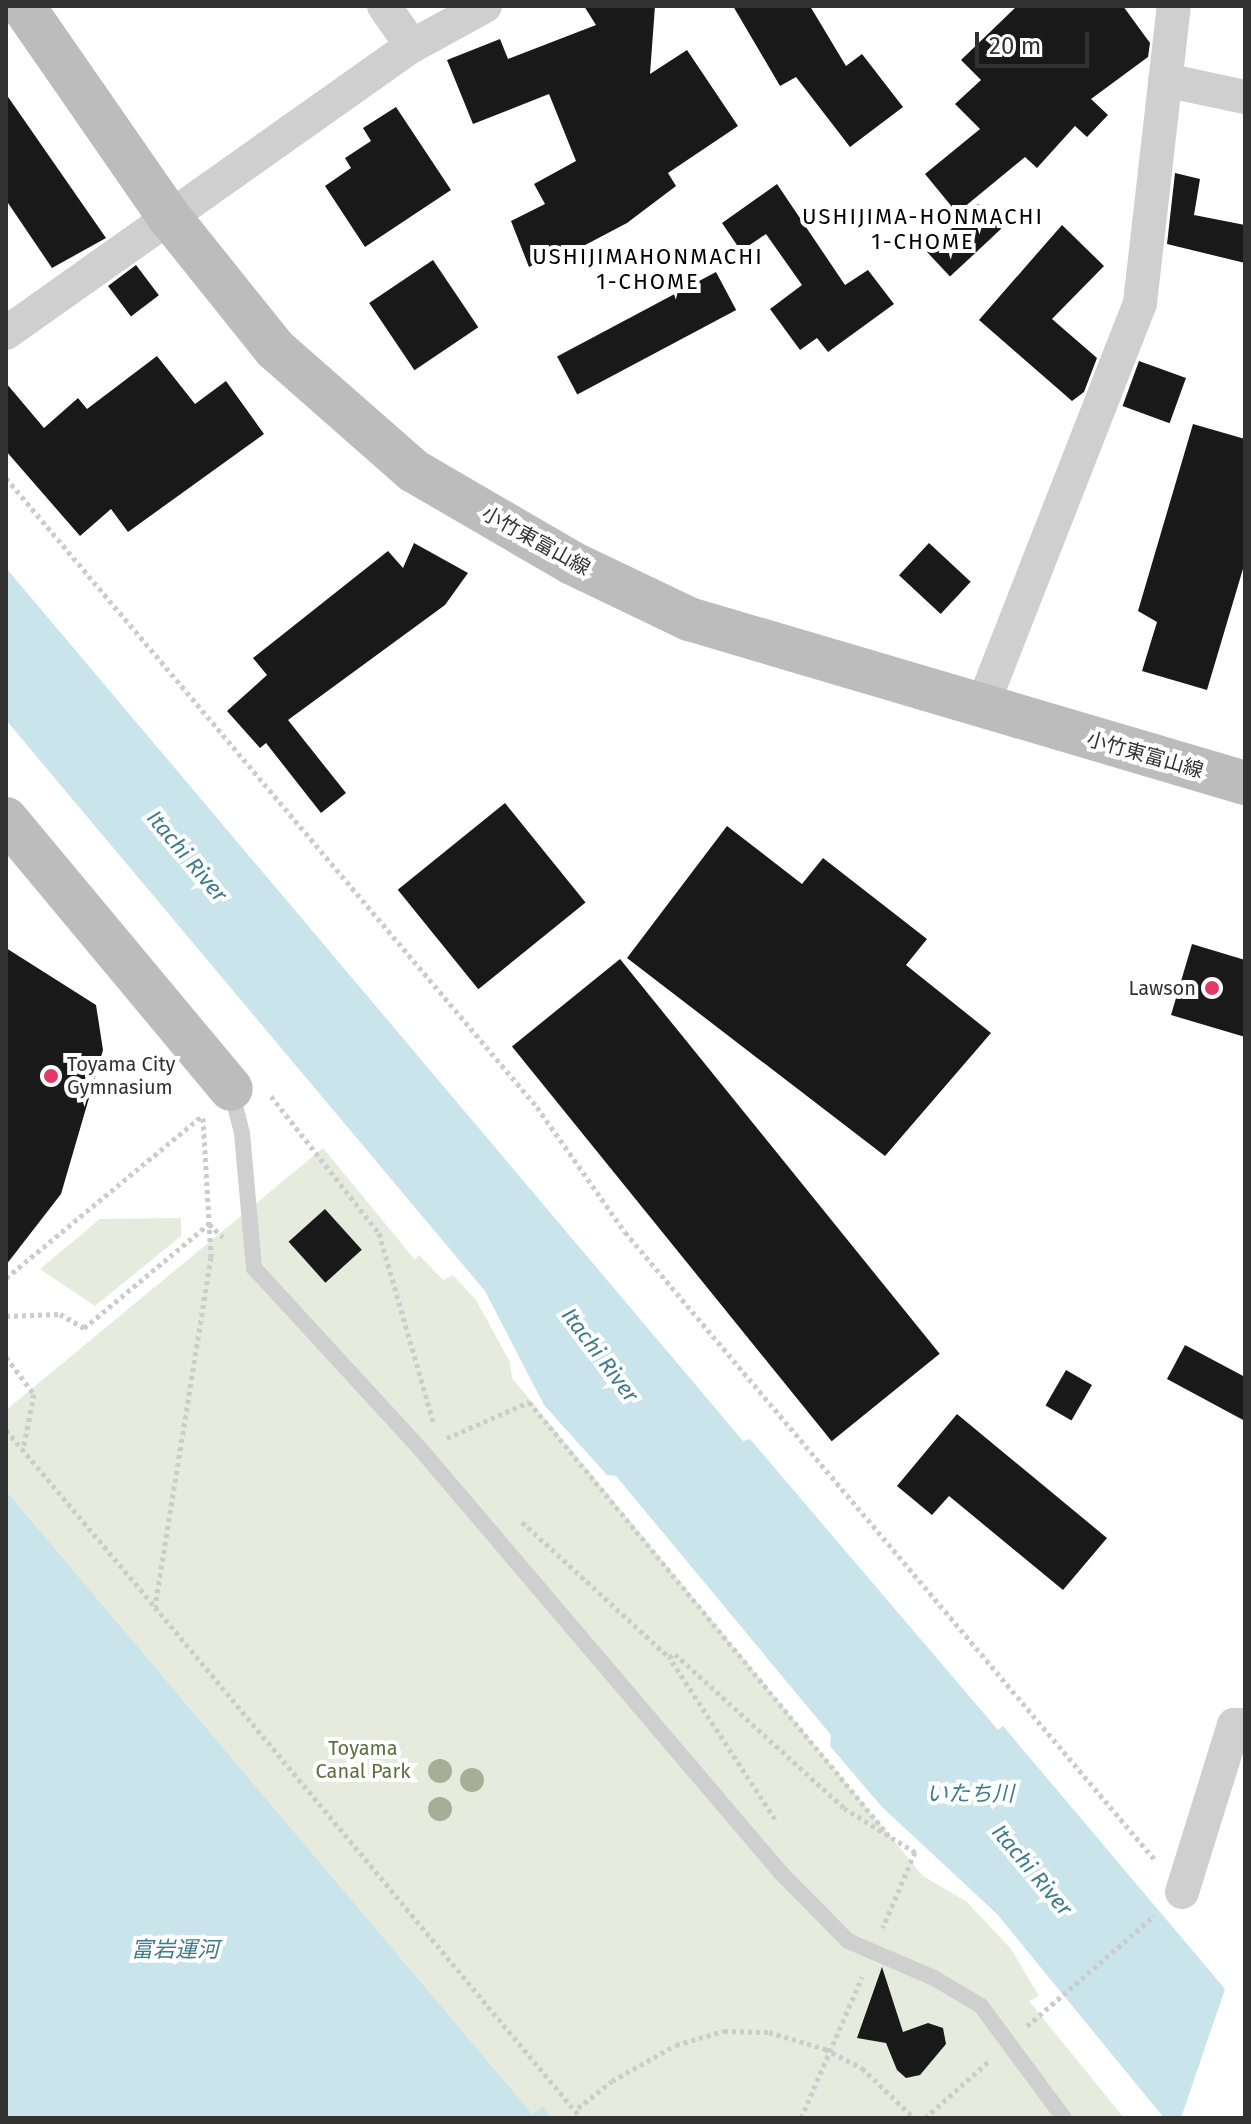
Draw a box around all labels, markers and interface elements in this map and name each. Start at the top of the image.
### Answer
scale bar [979,16,1093,66]
text: 20 m [989,32,1041,60]
district label: USHIJIMA-HONMACHI 1-CHOME [802,203,1044,254]
district label: USHIJIMAHONMACHI 1-CHOME [532,243,764,294]
street label: 小竹東富山線 [478,501,594,581]
street label: 小竹東富山線 [1084,727,1206,783]
water label: Itachi River [141,805,233,907]
place label: Lawson [1128,976,1196,1000]
marker: Lawson [1203,979,1221,997]
place label: Toyama City Gymnasium [67,1052,175,1099]
marker: Toyama City Gymnasium [42,1067,60,1085]
water label: Itachi River [556,1303,644,1407]
park label: Toyama Canal Park [316,1737,410,1784]
water label: いたち川 [926,1781,1014,1807]
water label: Itachi River [986,1819,1078,1921]
water label: 富岩運河 [131,1937,219,1963]

